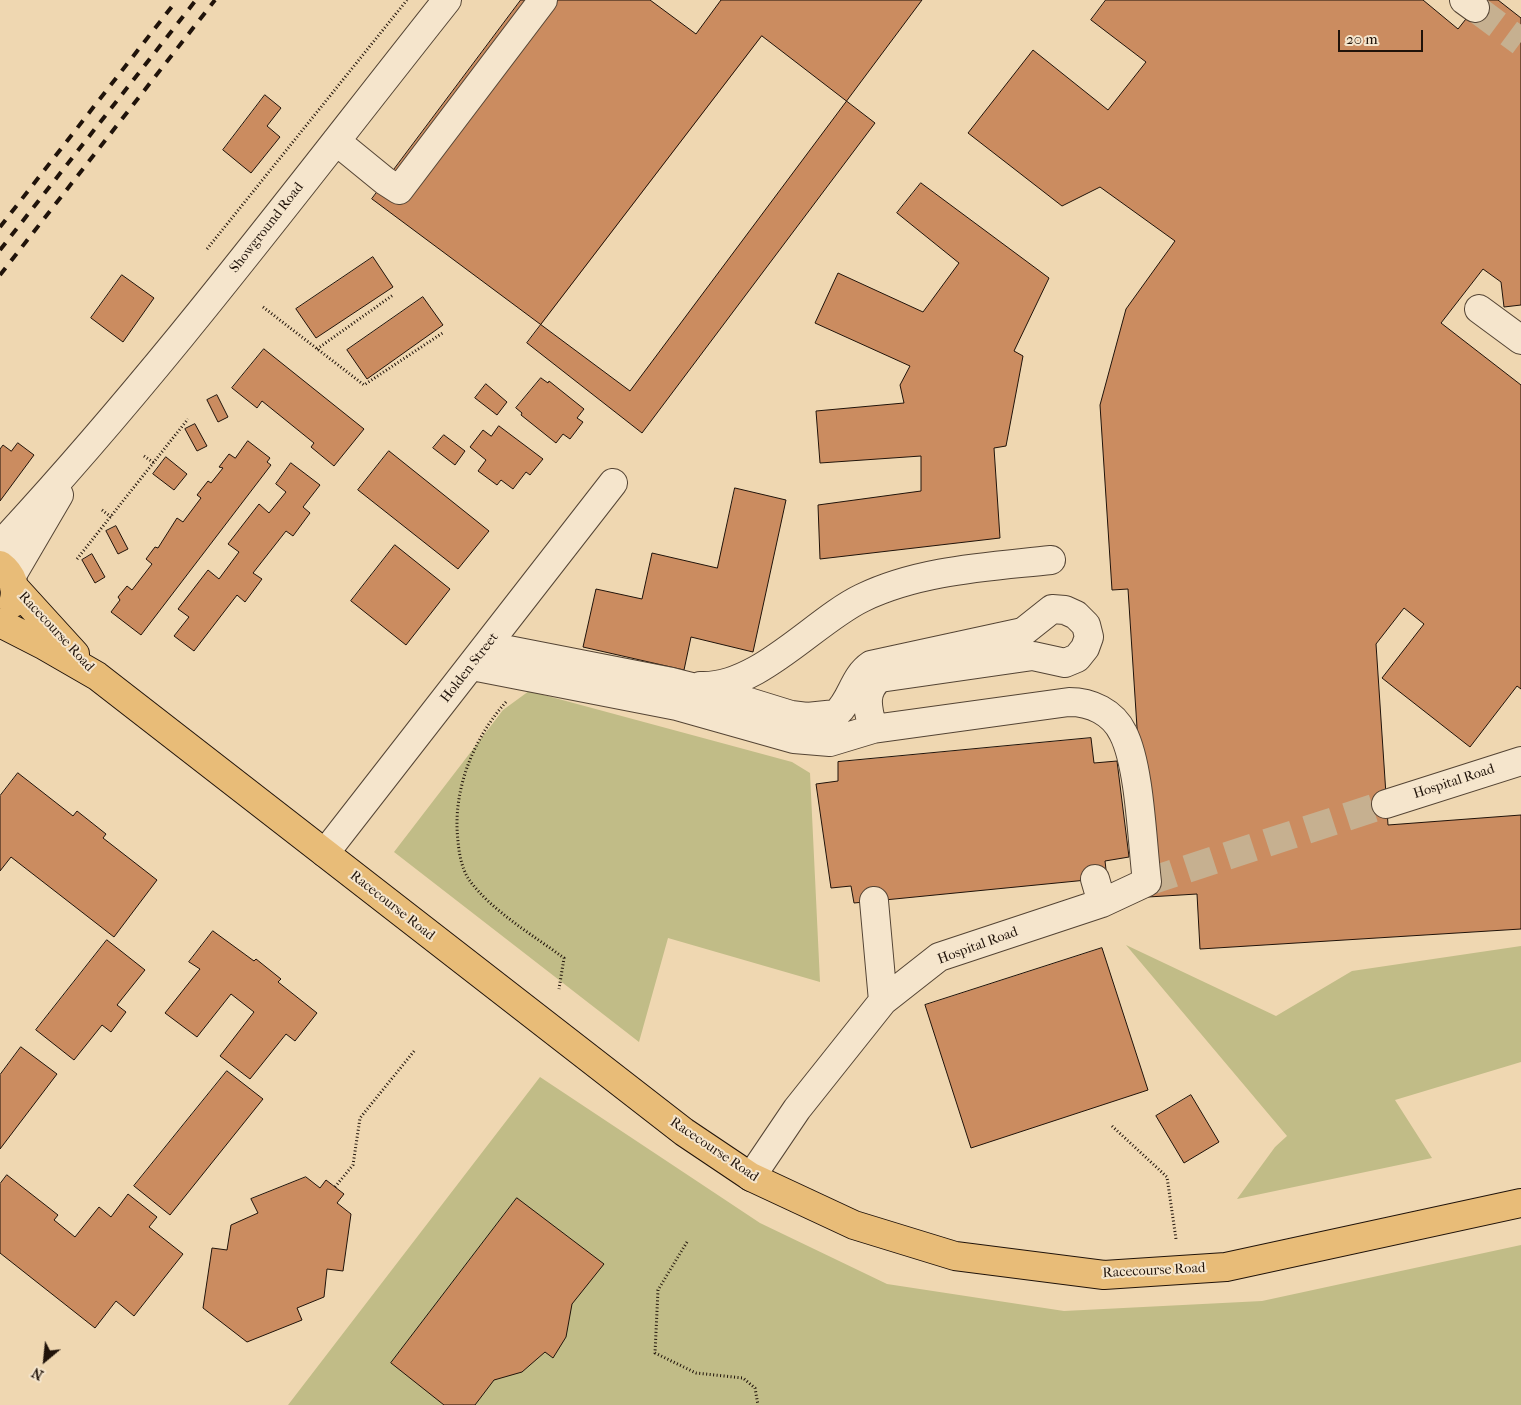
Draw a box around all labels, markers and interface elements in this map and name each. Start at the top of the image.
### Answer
scale bar [1341,20,1426,52]
text: 20 m [1346,30,1378,48]
street label: Showground Road [226,179,308,277]
street label: Racecourse Road [15,589,97,675]
street label: Holden Street [437,630,503,706]
street label: Hospital Road [1411,761,1497,803]
street label: Racecourse Road [346,868,438,944]
street label: Hospital Road [936,924,1020,968]
street label: Racecourse Road [667,1114,761,1186]
street label: Racecourse Road [1102,1260,1206,1282]
north arrow [20,1335,70,1385]
text: N [29,1364,46,1384]

